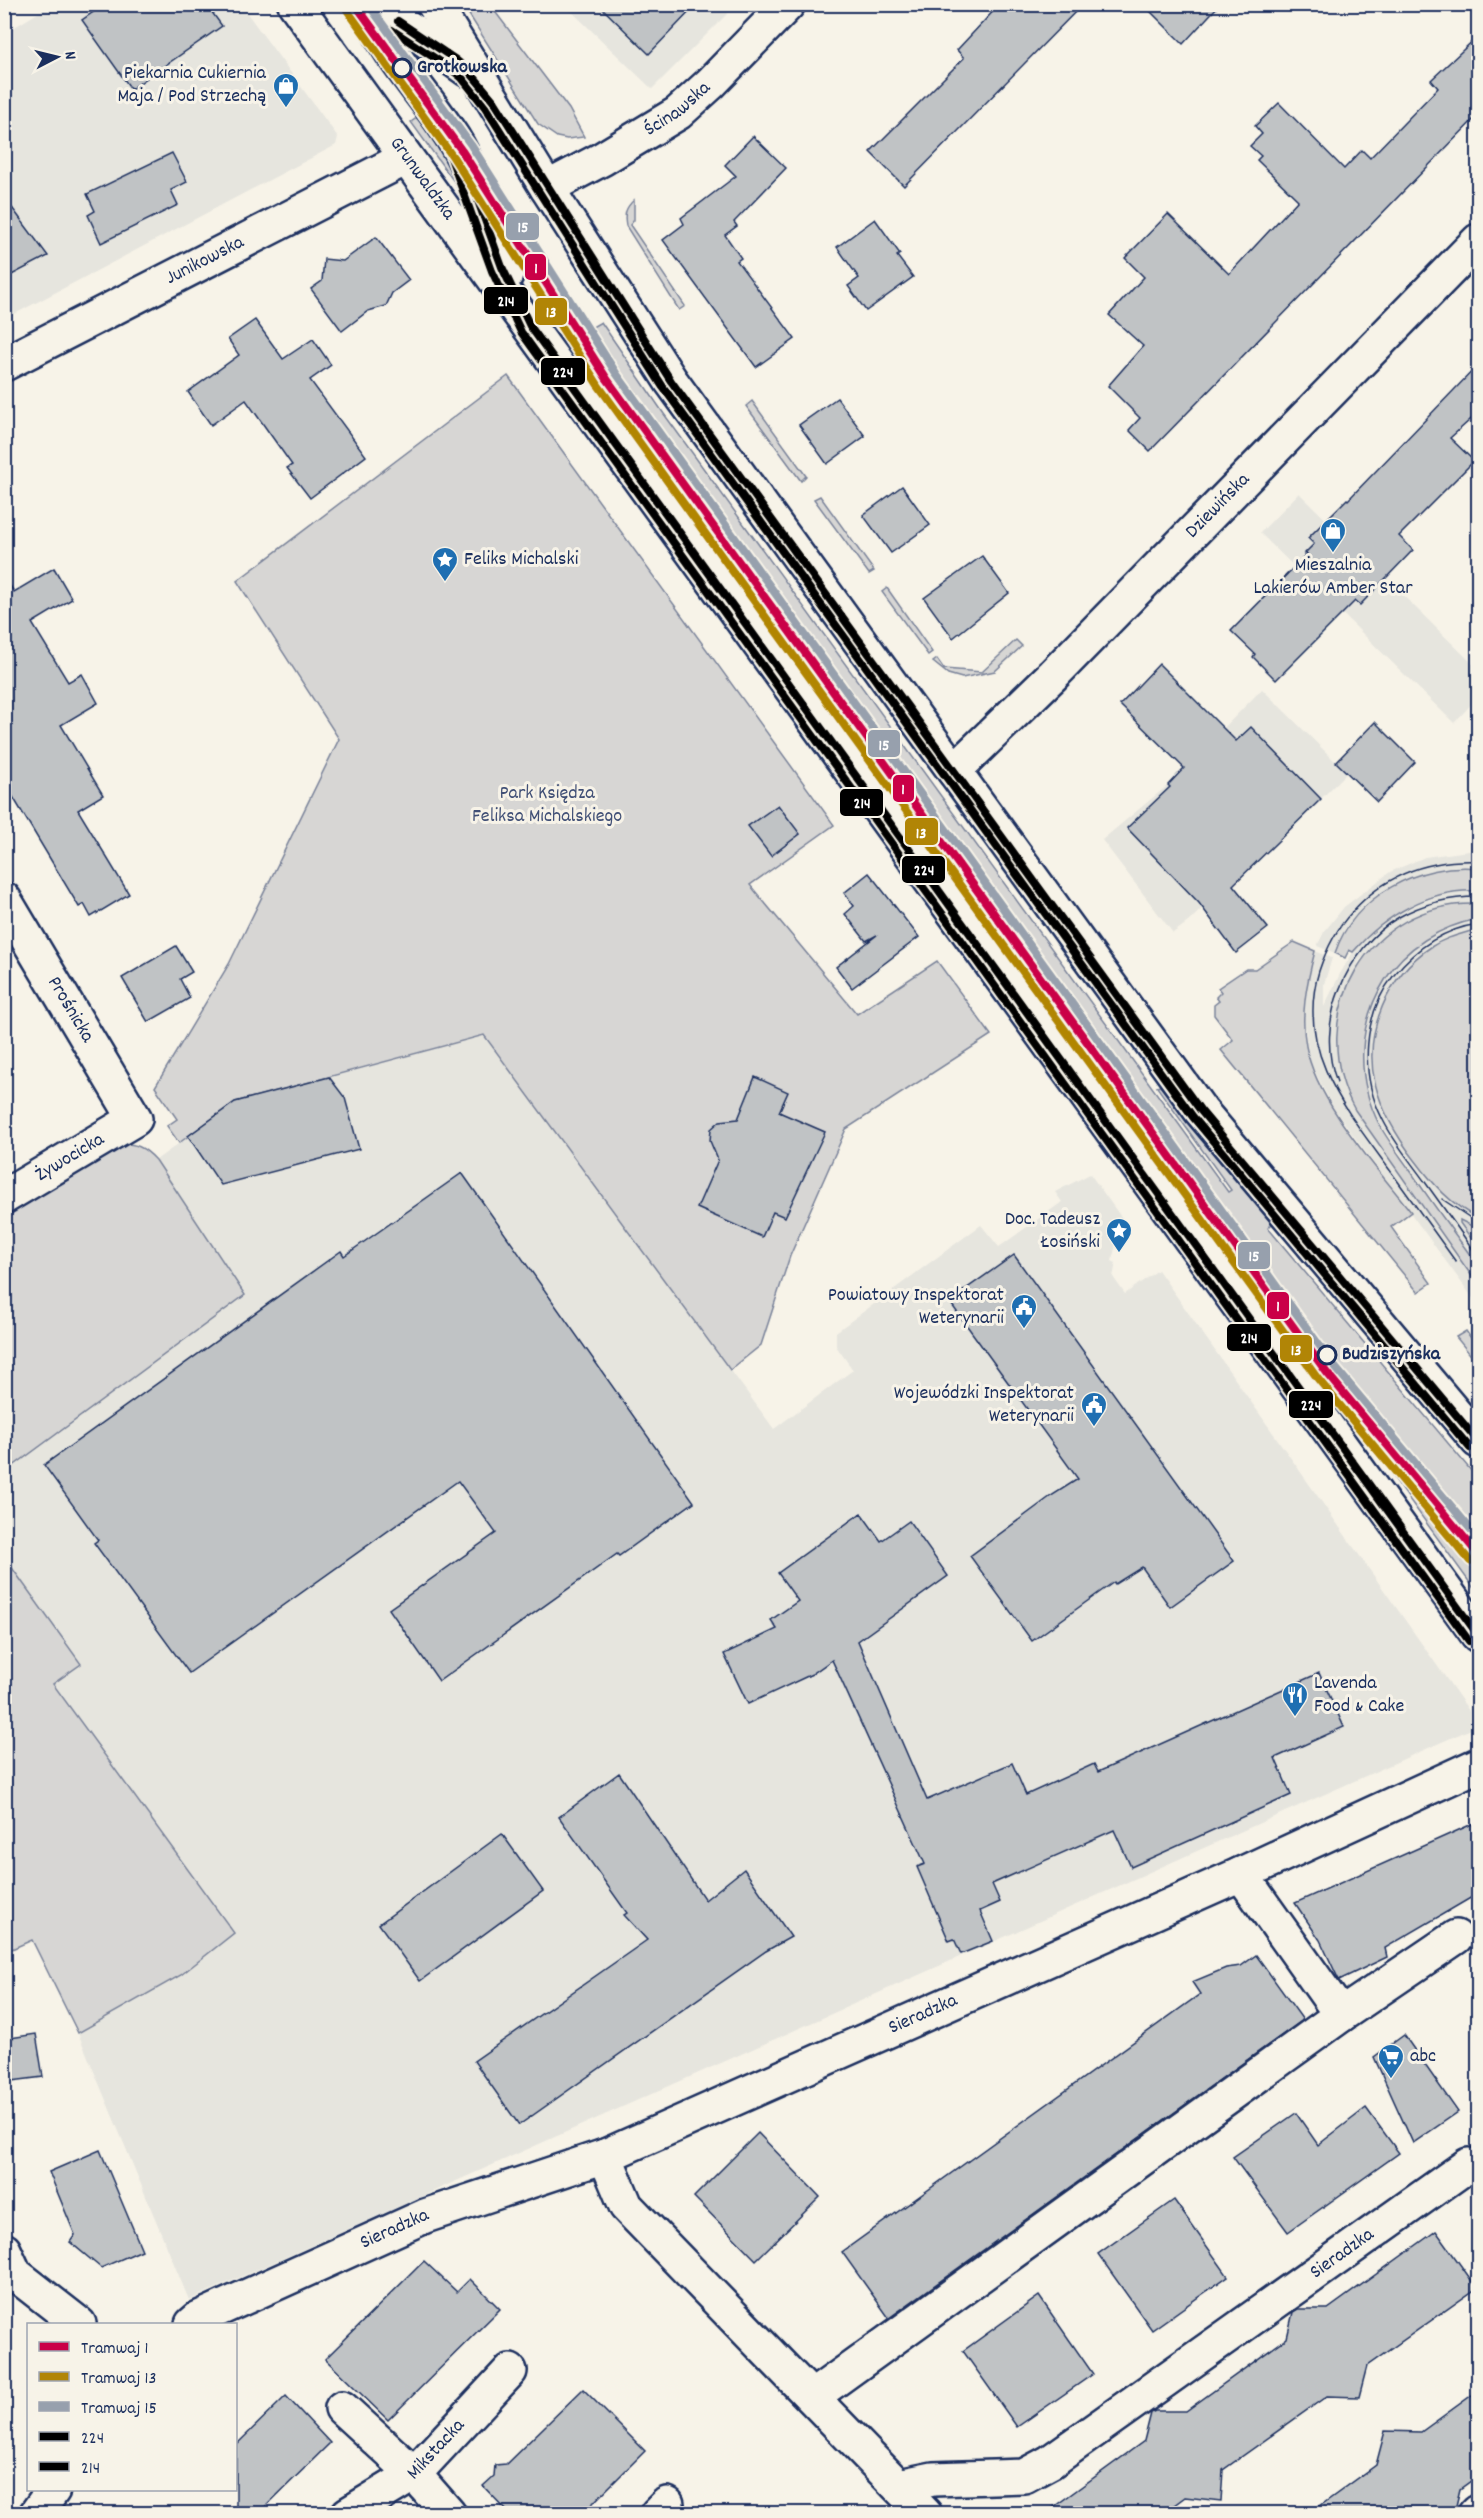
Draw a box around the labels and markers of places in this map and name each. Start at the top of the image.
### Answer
place label: Grotkowska [417,54,507,82]
marker: Grotkowska [392,58,412,78]
place label: Piekarnia Cukiernia Maja / Pod Strzechą [117,60,267,111]
shop icon: Piekarnia Cukiernia Maja / Pod Strzechą [271,71,301,109]
shop icon: Mieszalnia Lakierów Amber Star [1318,516,1348,554]
place icon: Feliks Michalski [430,545,460,583]
place label: Feliks Michalski [464,546,579,574]
place label: Mieszalnia Lakierów Amber Star [1253,552,1413,603]
place label: Doc. Tadeusz Łosiński [1005,1206,1100,1257]
place icon: Doc. Tadeusz Łosiński [1104,1216,1134,1254]
place label: Powiatowy Inspektorat Weterynarii [828,1282,1004,1333]
public building icon: Powiatowy Inspektorat Weterynarii [1009,1292,1039,1330]
place label: Budziszyńska [1342,1341,1441,1369]
marker: Budziszyńska [1317,1345,1337,1365]
place label: Wojewódzki Inspektorat Weterynarii [894,1380,1074,1431]
public building icon: Wojewódzki Inspektorat Weterynarii [1079,1390,1109,1428]
place label: Lavenda Food & Cake [1314,1670,1405,1721]
restaurant icon: Lavenda Food & Cake [1280,1680,1310,1718]
supermarket icon: abc [1376,2042,1406,2080]
place label: abc [1410,2043,1436,2071]

